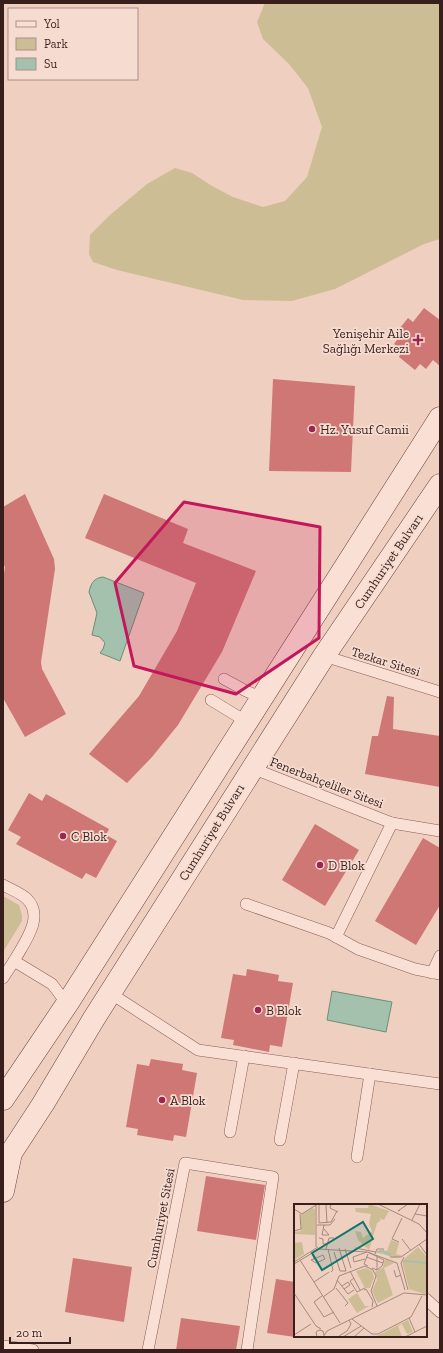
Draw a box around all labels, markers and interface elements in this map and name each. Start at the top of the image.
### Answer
legend [8,8,138,80]
text: Yol [43,17,60,31]
text: Park [44,37,69,51]
text: Su [44,57,57,71]
place label: Yenişehir Aile Sağlığı Merkezi [323,326,409,356]
marker: Yenişehir Aile Sağlığı Merkezi [412,334,424,346]
place label: Hz. Yusuf Camii [320,422,409,437]
marker: Hz. Yusuf Camii [307,424,317,434]
street label: Cumhuriyet Bulvarı [351,511,426,612]
street label: Tezkar Sitesi [349,644,423,679]
street label: Fenerbahçeliler Sitesi [268,754,386,811]
street label: Cumhuriyet Bulvarı [176,781,247,883]
place label: C Blok [71,829,107,844]
marker: C Blok [58,831,68,841]
place label: D Blok [328,858,365,873]
marker: D Blok [315,860,325,870]
place label: B Blok [266,1003,302,1018]
marker: B Blok [253,1005,263,1015]
place label: A Blok [170,1093,206,1108]
marker: A Blok [157,1095,167,1105]
street label: Cumhuriyet Sitesi [143,1166,178,1269]
inset map [294,1204,427,1337]
scale bar [10,1319,70,1345]
text: 20 m [16,1326,43,1340]

